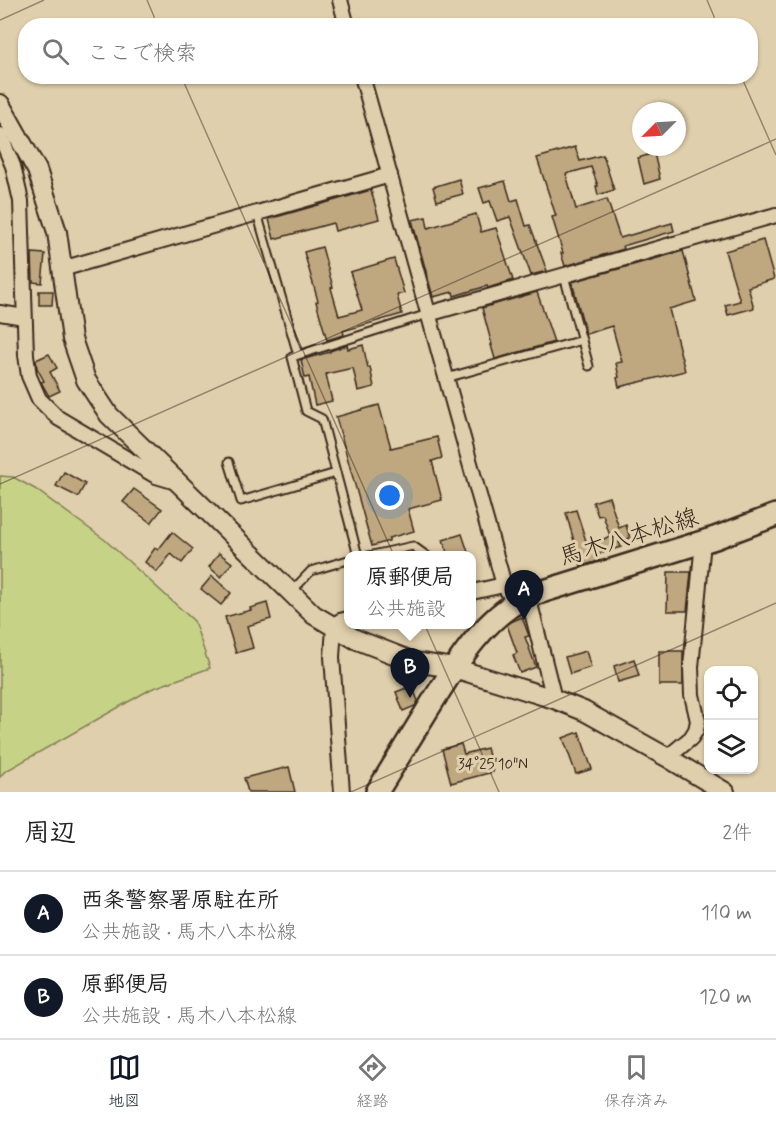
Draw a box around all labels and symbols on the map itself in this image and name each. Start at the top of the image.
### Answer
north arrow [632,102,686,156]
your location [375,481,404,510]
street label: 馬木八本松線 [556,502,702,574]
pin: A [504,570,544,620]
pin: B [390,648,430,698]
text: 34°25'10"N [458,755,528,775]

